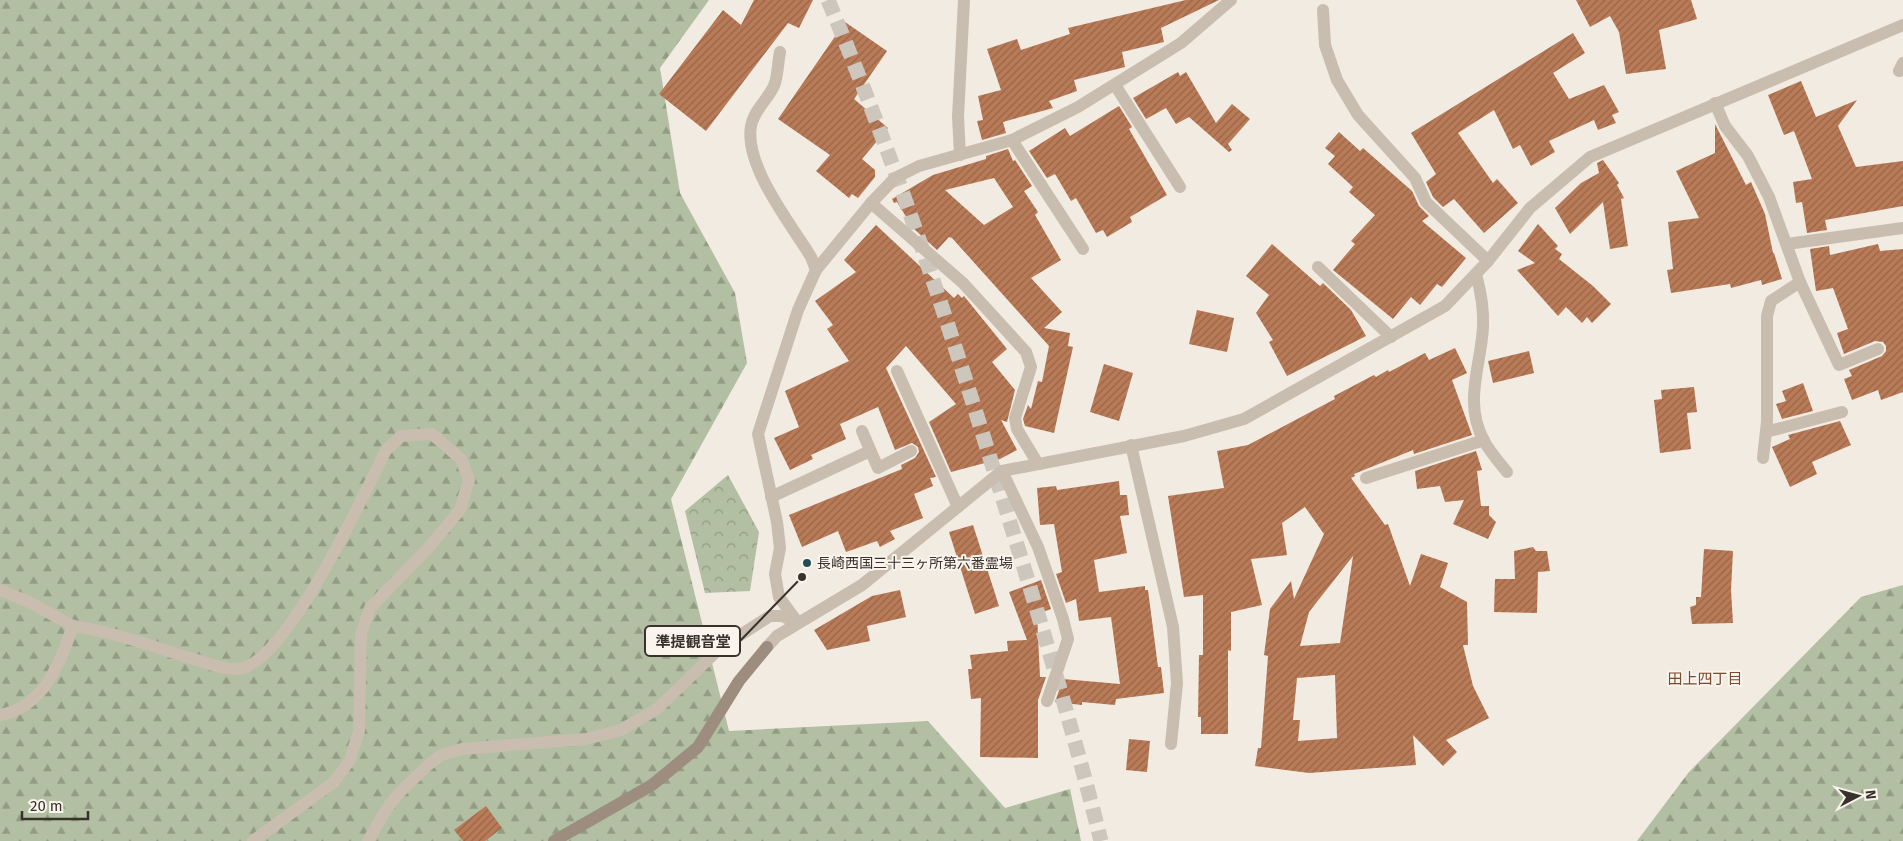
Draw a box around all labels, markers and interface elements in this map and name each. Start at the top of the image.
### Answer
place label: 長崎西国三十三ヶ所第六番霊場 [817,555,1013,572]
marker: 長崎西国三十三ヶ所第六番霊場 [801,557,813,569]
callout: 準提観音堂 [645,626,740,656]
text: 準提観音堂 [655,633,731,651]
district label: 田上四丁目 [1667,670,1743,688]
north arrow [1833,771,1883,821]
scale bar [22,788,89,820]
text: N [1861,789,1879,800]
text: 20 m [30,797,63,815]

